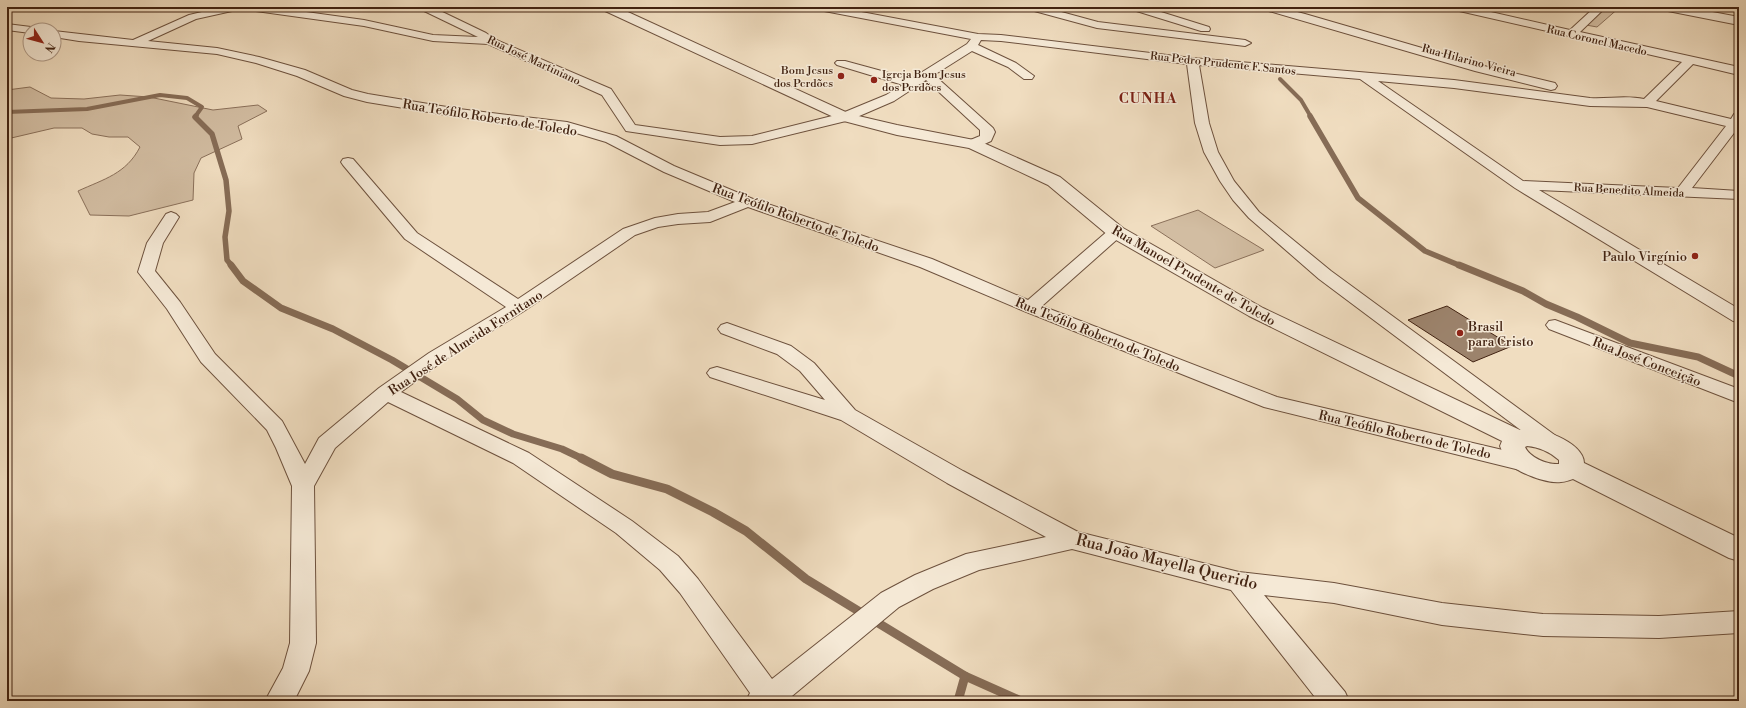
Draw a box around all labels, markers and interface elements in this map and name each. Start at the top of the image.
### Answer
north arrow [22,22,62,62]
street label: Rua Coronel Macedo [1545,23,1648,59]
street label: Rua José Martiniano [485,33,583,89]
text: N [41,40,58,55]
street label: Rua Hilarino Vieira [1420,42,1518,80]
street label: Rua Pedro Prudente F. Santos [1149,49,1297,79]
place label: Bom Jesus dos Perdões [774,64,833,91]
place label: Igreja Bom Jesus dos Perdões [882,68,966,95]
marker: Bom Jesus dos Perdões [836,71,846,81]
marker: Igreja Bom Jesus dos Perdões [869,75,879,85]
district label: CUNHA [1119,90,1177,108]
street label: Rua Teófilo Roberto de Toledo [401,96,578,140]
street label: Rua Teófilo Roberto de Toledo [710,180,881,256]
street label: Rua Benedito Almeida [1573,181,1685,201]
street label: Rua Manoel Prudente de Toledo [1109,222,1278,329]
place label: Paulo Virgínio [1602,249,1687,265]
marker: Paulo Virgínio [1690,251,1700,261]
street label: Rua José de Almeida Fornitano [385,287,546,399]
street label: Rua Teófilo Roberto de Toledo [1013,294,1183,375]
place label: Brasil para Cristo [1467,319,1534,350]
marker: Brasil para Cristo [1455,328,1465,338]
street label: Rua José Conceição [1590,334,1703,390]
street label: Rua Teófilo Roberto de Toledo [1317,407,1493,463]
street label: Rua João Mayella Querido [1074,530,1260,594]

